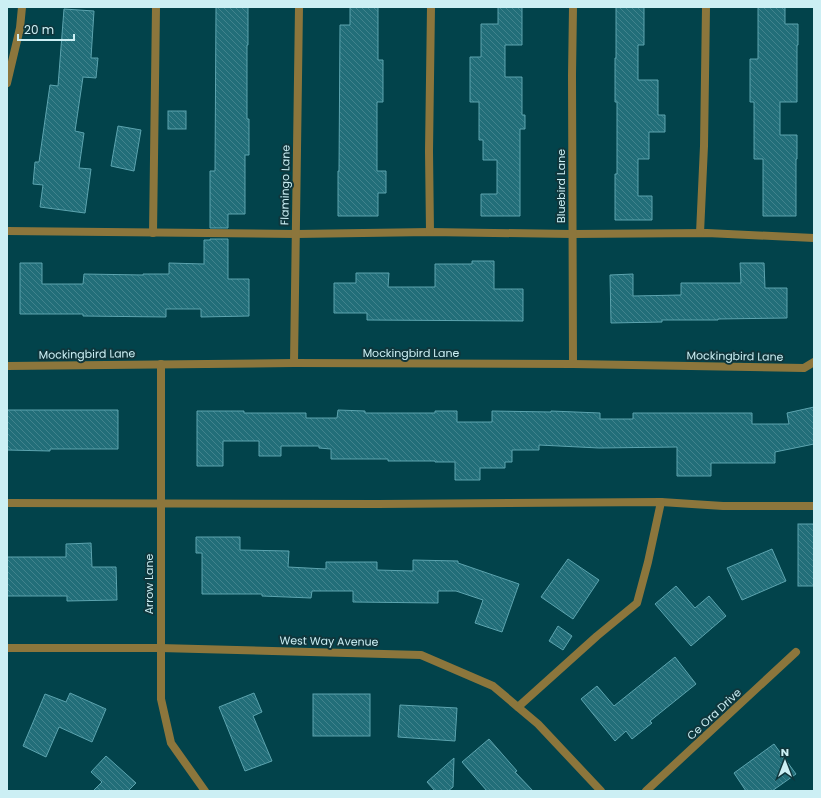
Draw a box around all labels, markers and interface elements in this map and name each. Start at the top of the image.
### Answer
scale bar [18,16,74,42]
text: 20 m [24,21,54,38]
street label: Flamingo Lane [276,145,294,225]
street label: Bluebird Lane [553,149,569,223]
street label: Mockingbird Lane [39,345,136,363]
street label: Mockingbird Lane [363,345,460,361]
street label: Mockingbird Lane [687,347,784,365]
street label: Arrow Lane [141,553,157,614]
street label: West Way Avenue [279,632,379,650]
street label: Ce Ora Drive [683,685,745,743]
north arrow [765,742,805,782]
text: N [781,744,789,760]

